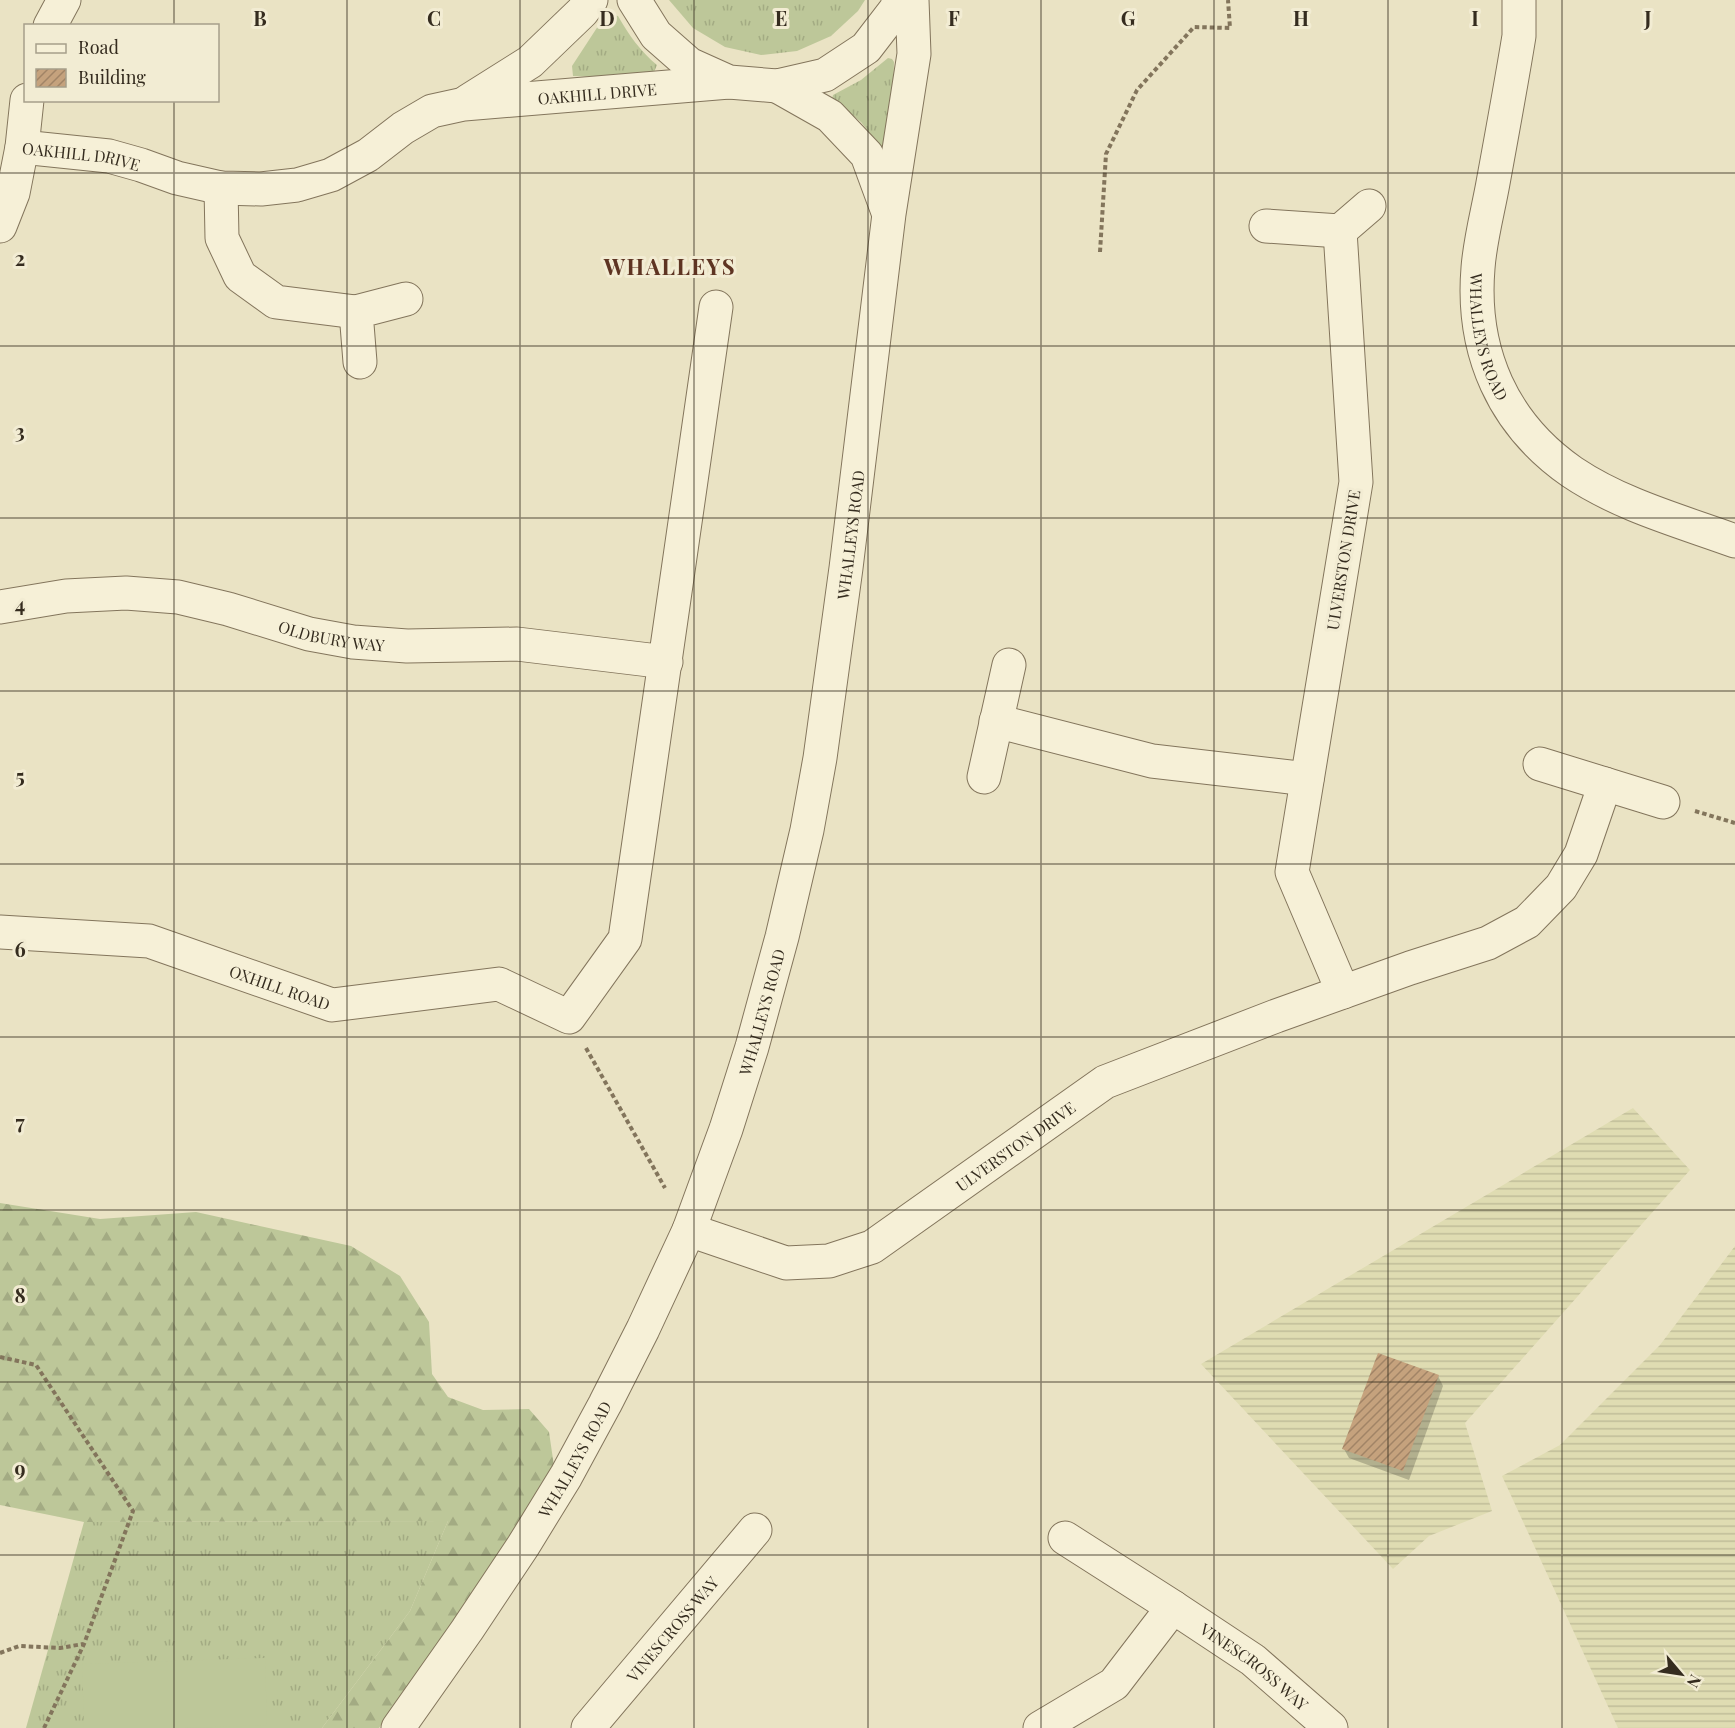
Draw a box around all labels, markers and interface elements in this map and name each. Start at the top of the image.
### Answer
text: B [253,4,267,31]
text: C [427,4,441,31]
text: D [599,4,615,31]
text: E [775,4,787,31]
text: F [948,4,960,31]
text: G [1121,4,1136,31]
text: H [1293,4,1309,31]
text: I [1471,4,1479,31]
text: J [1643,4,1652,31]
legend [24,24,219,102]
text: Road [78,35,119,59]
text: Building [78,65,146,89]
street label: OAKHILL DRIVE [537,78,657,108]
street label: OAKHILL DRIVE [21,137,143,175]
text: 2 [15,244,25,271]
district label: WHALLEYS [603,251,736,281]
street label: WHALLEYS ROAD [1466,272,1514,404]
text: 3 [15,417,25,444]
street label: WHALLEYS ROAD [831,469,868,602]
street label: ULVERSTON DRIVE [1322,488,1364,632]
text: 4 [15,590,25,617]
street label: OLDBURY WAY [276,615,386,655]
text: 5 [15,762,25,789]
text: 6 [14,935,26,962]
street label: WHALLEYS ROAD [733,946,789,1079]
street label: OXHILL ROAD [227,959,333,1014]
street label: ULVERSTON DRIVE [951,1096,1079,1195]
text: 7 [15,1108,25,1135]
text: 8 [14,1281,26,1308]
street label: WHALLEYS ROAD [532,1397,615,1522]
text: 9 [14,1454,26,1481]
street label: VINESCROSS WAY [621,1571,723,1686]
street label: VINESCROSS WAY [1196,1617,1314,1715]
north arrow [1651,1644,1711,1704]
text: N [1682,1671,1707,1692]

